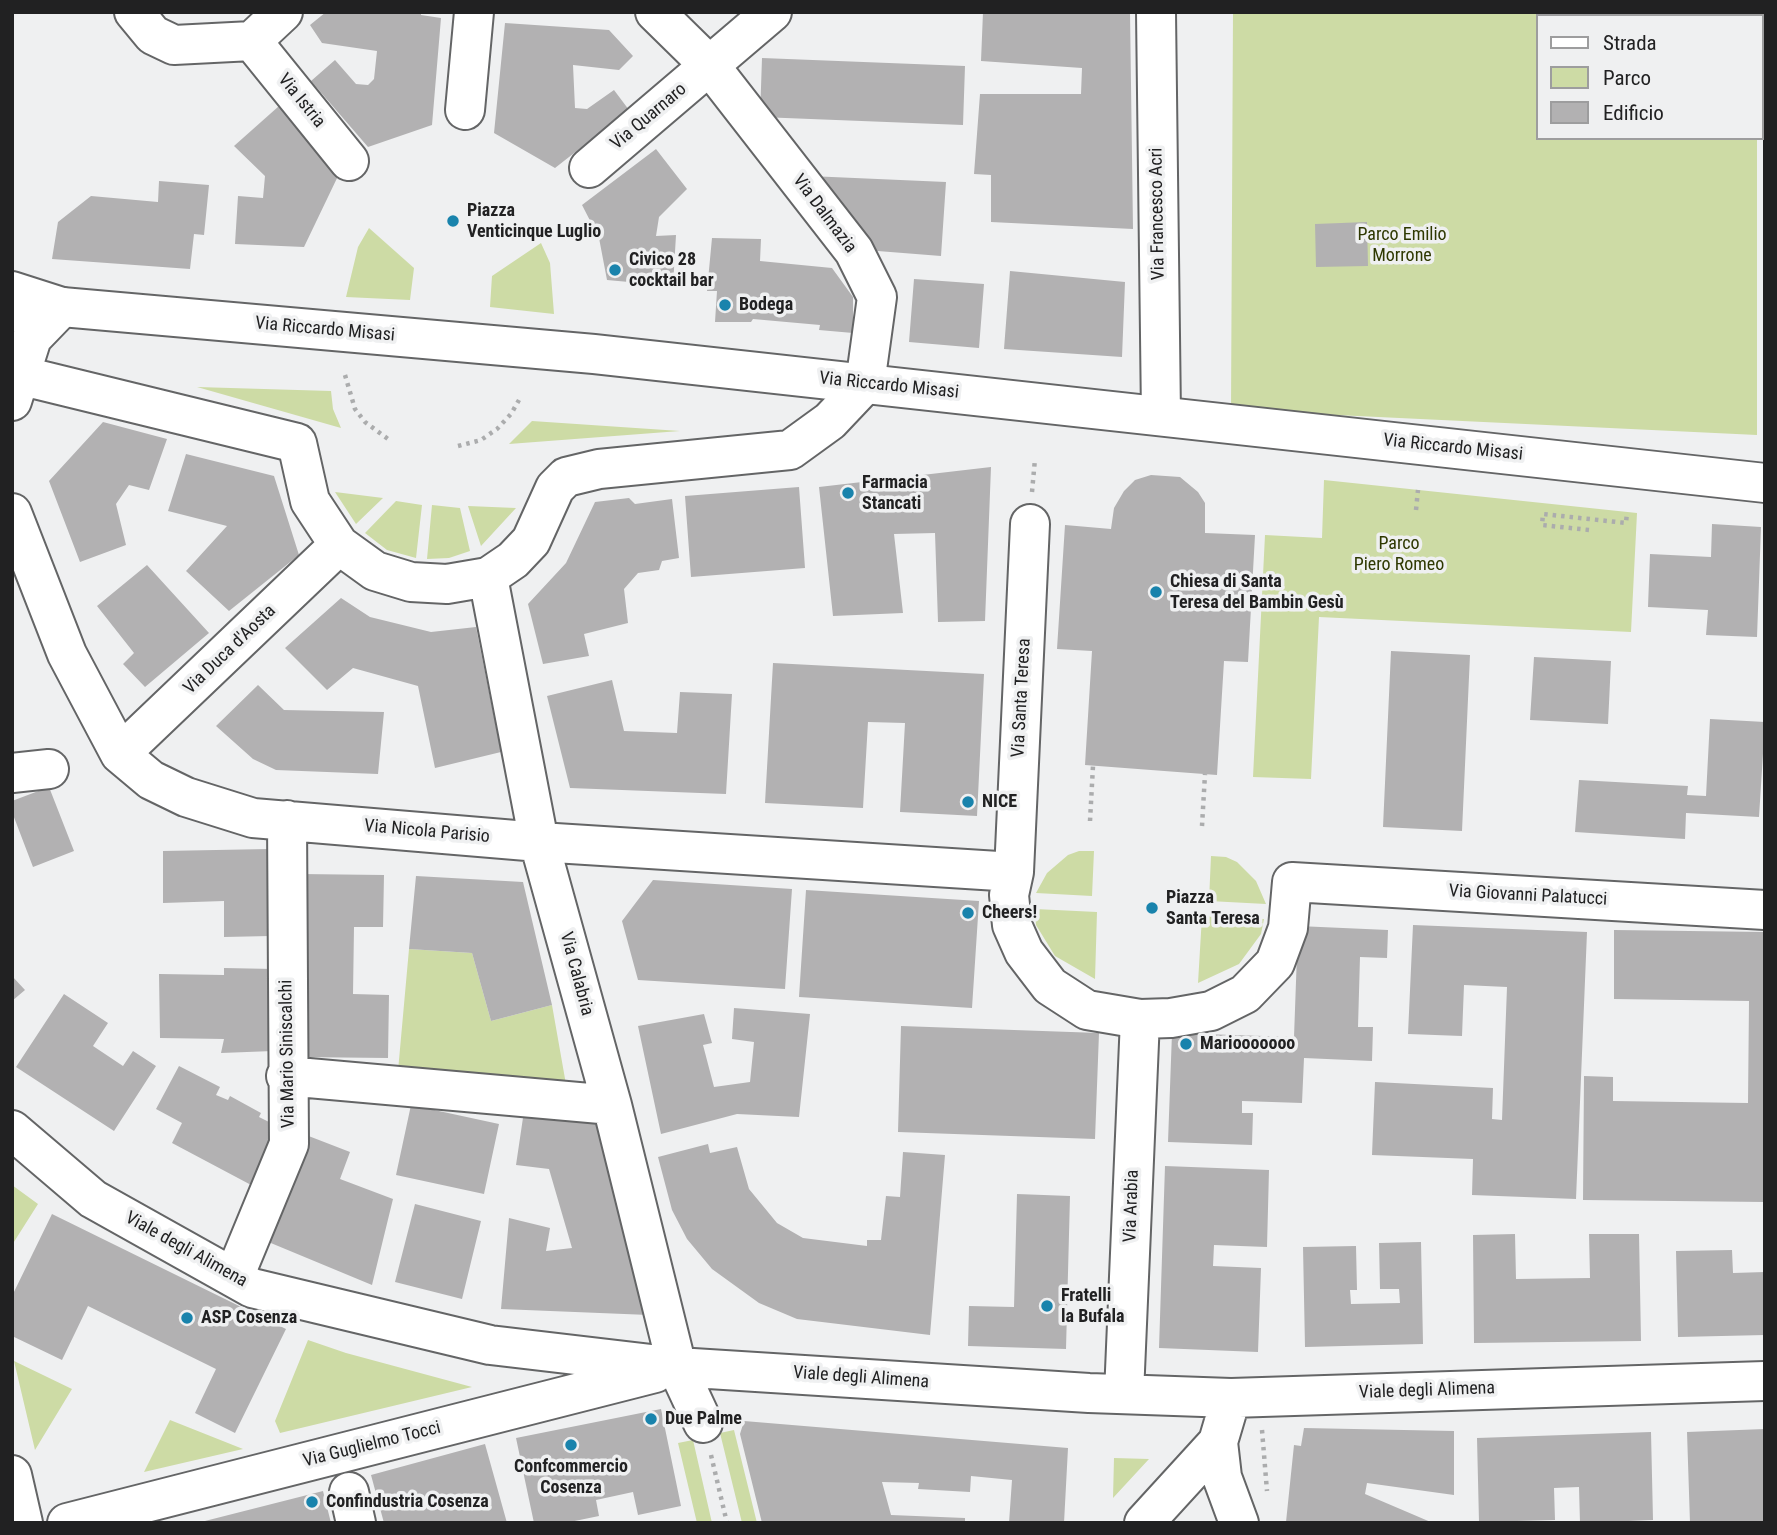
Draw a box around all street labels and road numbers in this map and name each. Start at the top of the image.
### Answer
street label: Via Istria [273,70,329,132]
street label: Via Quarnaro [607,79,691,155]
street label: Via Francesco Acri [1146,148,1170,280]
street label: Via Dalmazia [787,170,861,258]
street label: Via Riccardo Misasi [254,313,396,347]
street label: Via Riccardo Misasi [818,368,960,404]
street label: Via Riccardo Misasi [1382,430,1524,466]
street label: Via Duca d'Aosta [180,601,280,699]
street label: Via Santa Teresa [1008,638,1036,758]
street label: Via Nicola Parisio [363,816,491,848]
street label: Via Giovanni Palatucci [1448,881,1608,911]
street label: Via Calabria [554,930,598,1018]
street label: Via Mario Siniscalchi [276,979,300,1129]
street label: Via Arabia [1120,1169,1144,1243]
street label: Viale degli Alimena [121,1208,251,1292]
street label: Viale degli Alimena [792,1362,930,1394]
street label: Viale degli Alimena [1359,1378,1495,1404]
street label: Via Guglielmo Tocci [301,1417,443,1473]

